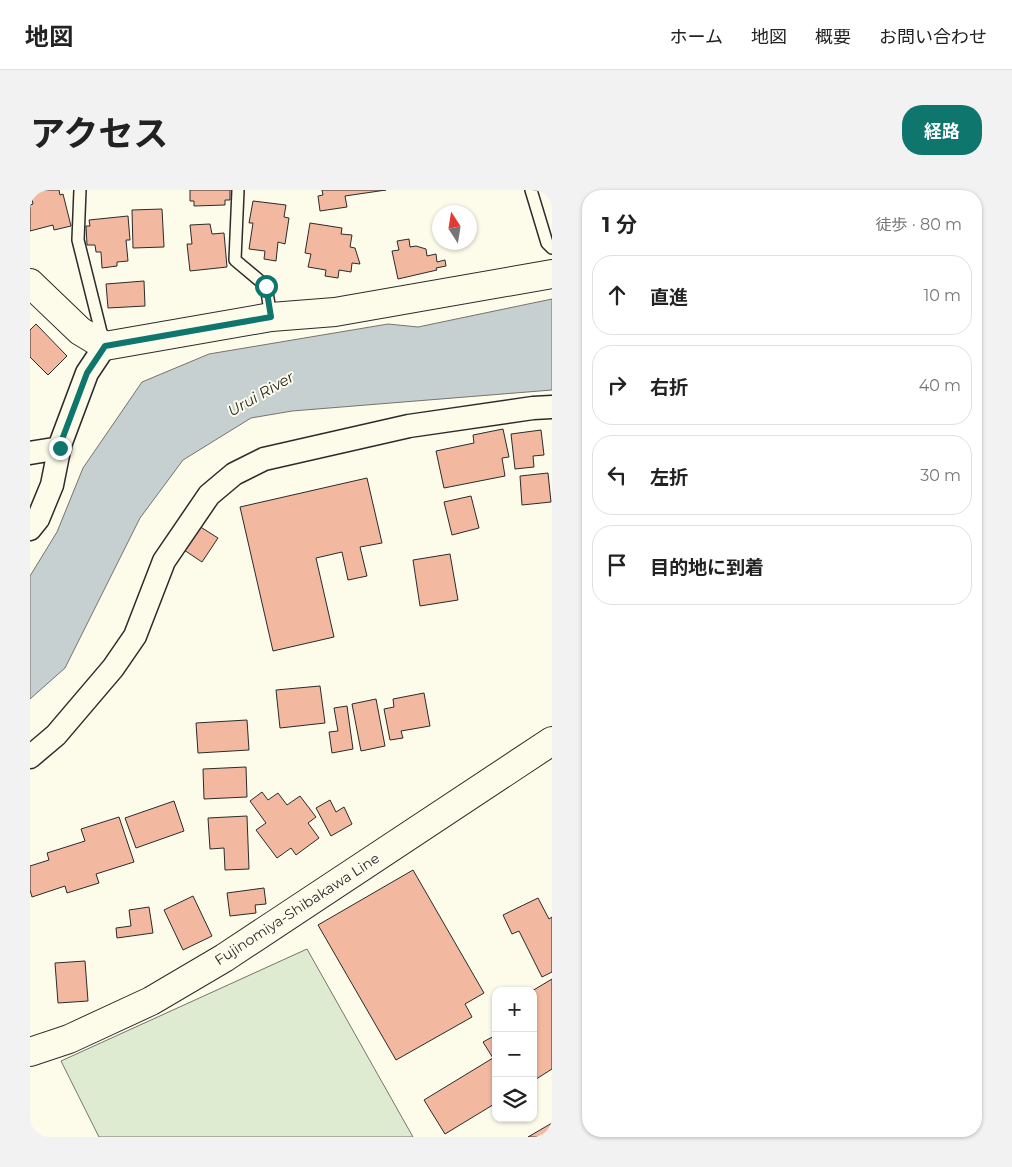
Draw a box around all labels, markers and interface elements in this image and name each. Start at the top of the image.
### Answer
text: 地図 [25,22,73,51]
text: ホーム [670,26,723,48]
text: 地図 [751,26,787,48]
text: 概要 [815,26,851,48]
text: お問い合わせ [879,26,987,48]
button: 経路 [902,105,982,155]
text: アクセス [30,112,168,155]
north arrow [432,205,477,250]
text: 1 分 [602,212,637,237]
text: 徒歩 · 80 m [876,215,962,234]
route start [255,275,278,298]
icon: ahead [603,281,631,309]
text: 直進 [650,286,688,309]
text: 10 m [923,286,961,305]
water label: Urui River [224,366,298,420]
icon: right [603,371,631,399]
text: 右折 [650,376,688,399]
text: 40 m [919,376,961,395]
route end [49,437,72,460]
icon: left [603,461,631,489]
text: 左折 [650,466,688,489]
text: 30 m [920,466,961,485]
icon: arrive [603,551,631,579]
text: 目的地に到着 [650,556,764,579]
street label: Fujinomiya-Shibakawa Line [211,849,383,969]
map controls [492,987,537,1122]
button: + [492,987,537,1032]
button: − [492,1032,537,1077]
button: layers [492,1077,537,1122]

